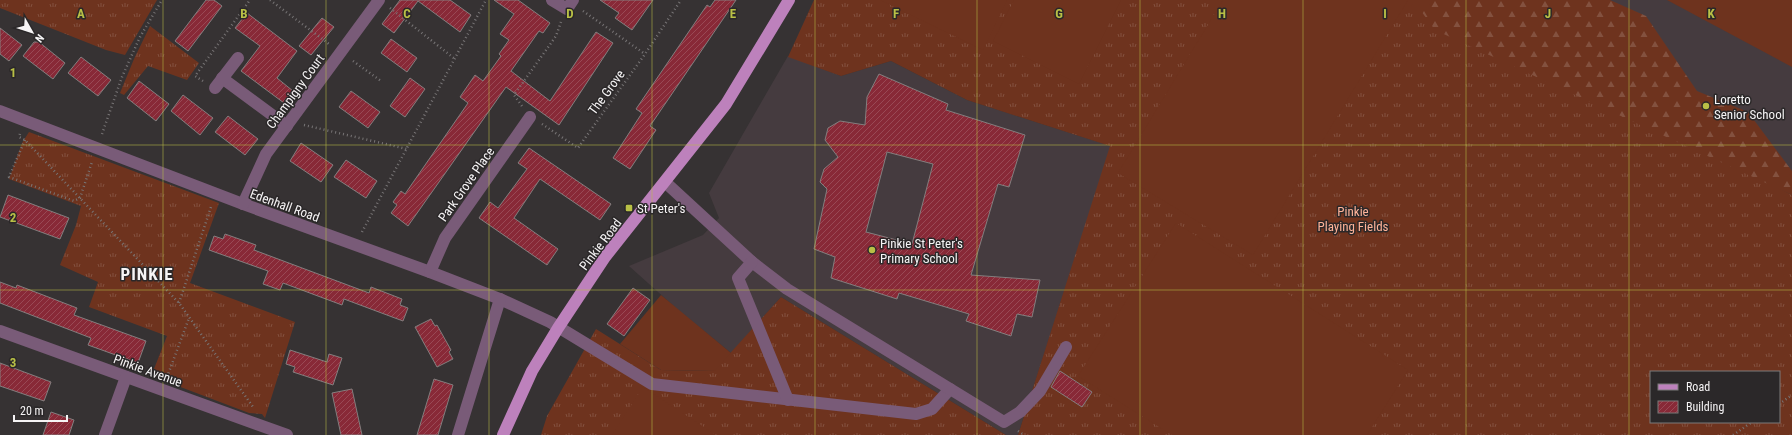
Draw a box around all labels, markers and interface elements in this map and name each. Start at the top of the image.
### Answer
text: A [77,6,85,21]
text: B [240,6,248,21]
text: C [403,6,411,21]
text: D [566,6,574,21]
text: E [730,6,737,21]
text: F [893,6,899,21]
text: G [1055,6,1063,21]
text: H [1218,6,1226,21]
text: I [1383,6,1387,21]
text: J [1545,6,1551,21]
text: K [1707,6,1715,21]
north arrow [12,12,52,52]
text: N [32,31,47,45]
street label: Champigny Court [263,51,328,131]
text: 1 [10,65,16,80]
street label: The Grove [585,67,628,118]
place label: Loretto Senior School [1714,92,1785,122]
marker: Loretto Senior School [1701,101,1711,111]
street label: Park Grove Place [435,144,498,224]
street label: Edenhall Road [248,186,322,225]
place label: St Peter's [637,201,686,216]
marker: St Peter's [624,203,634,213]
park label: Pinkie Playing Fields [1317,204,1389,234]
text: 2 [10,210,17,225]
street label: Pinkie Road [576,216,625,273]
place label: Pinkie St Peter's Primary School [880,236,963,266]
marker: Pinkie St Peter's Primary School [867,245,877,255]
district label: PINKIE [121,264,174,284]
street label: Pinkie Avenue [112,351,184,390]
text: 3 [10,355,16,370]
legend [1650,371,1780,423]
text: Road [1686,380,1710,394]
scale bar [14,397,67,423]
text: Building [1686,400,1724,414]
text: 20 m [20,404,44,418]

